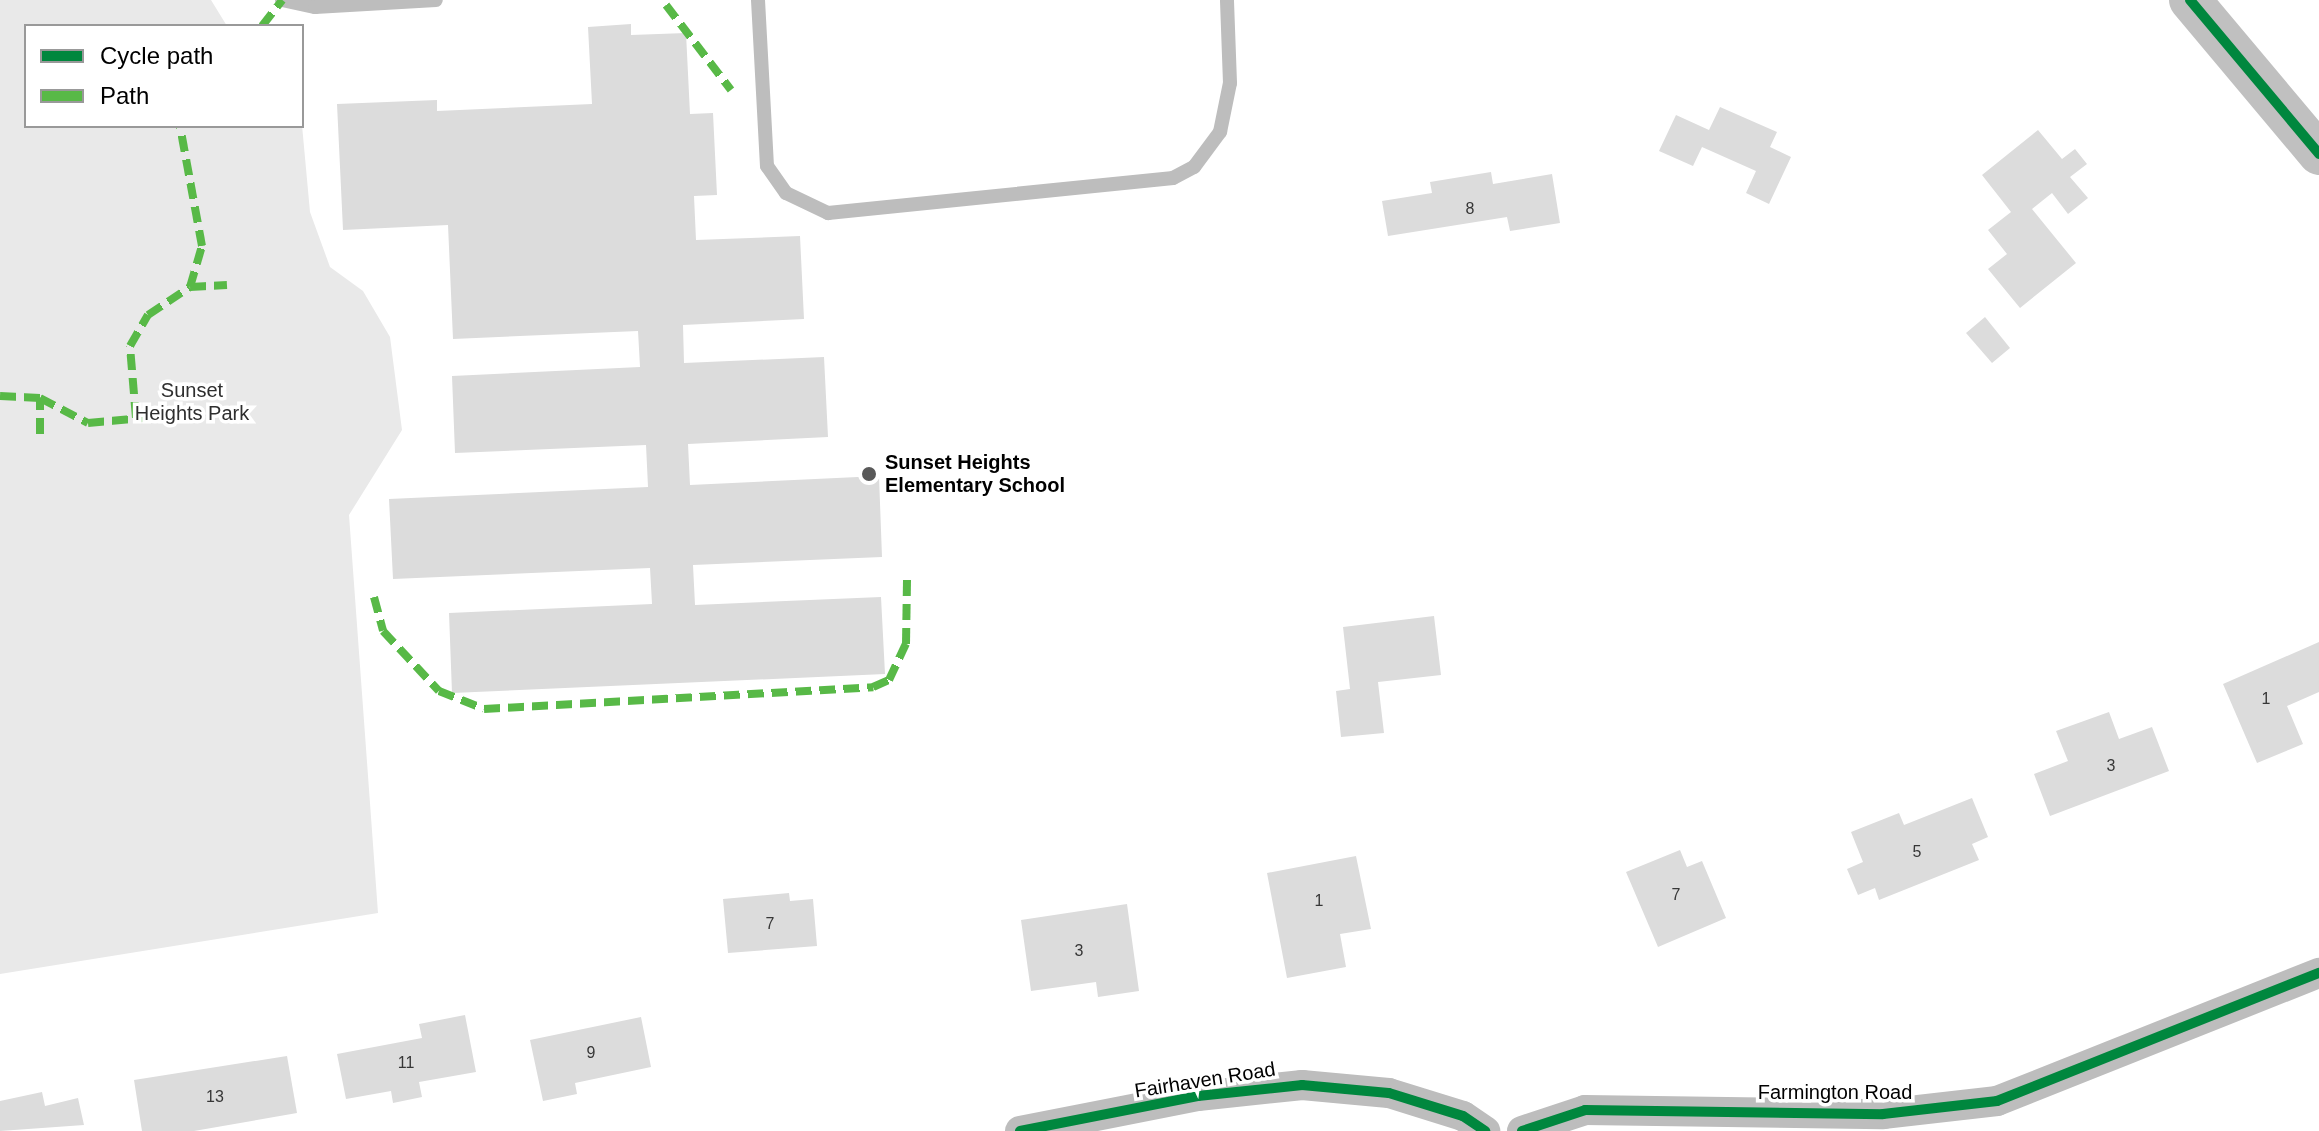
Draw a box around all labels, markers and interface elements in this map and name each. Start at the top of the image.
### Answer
legend [24,24,304,128]
text: Cycle path [100,42,213,69]
text: Path [100,82,149,109]
house number: 8 [1466,199,1474,219]
park label: Sunset Heights Park [135,379,249,426]
place label: Sunset Heights Elementary School [885,450,1065,497]
marker: Sunset Heights Elementary School [860,465,878,483]
house number: 1 [2262,689,2270,709]
house number: 3 [2107,756,2115,776]
house number: 5 [1913,842,1921,862]
house number: 7 [1672,885,1680,905]
house number: 1 [1315,891,1323,911]
house number: 7 [766,914,774,934]
house number: 3 [1075,941,1083,961]
house number: 9 [587,1043,595,1063]
house number: 11 [398,1053,414,1073]
street label: Fairhaven Road [1133,1057,1277,1103]
street label: Farmington Road [1758,1080,1912,1104]
house number: 13 [206,1087,224,1107]

